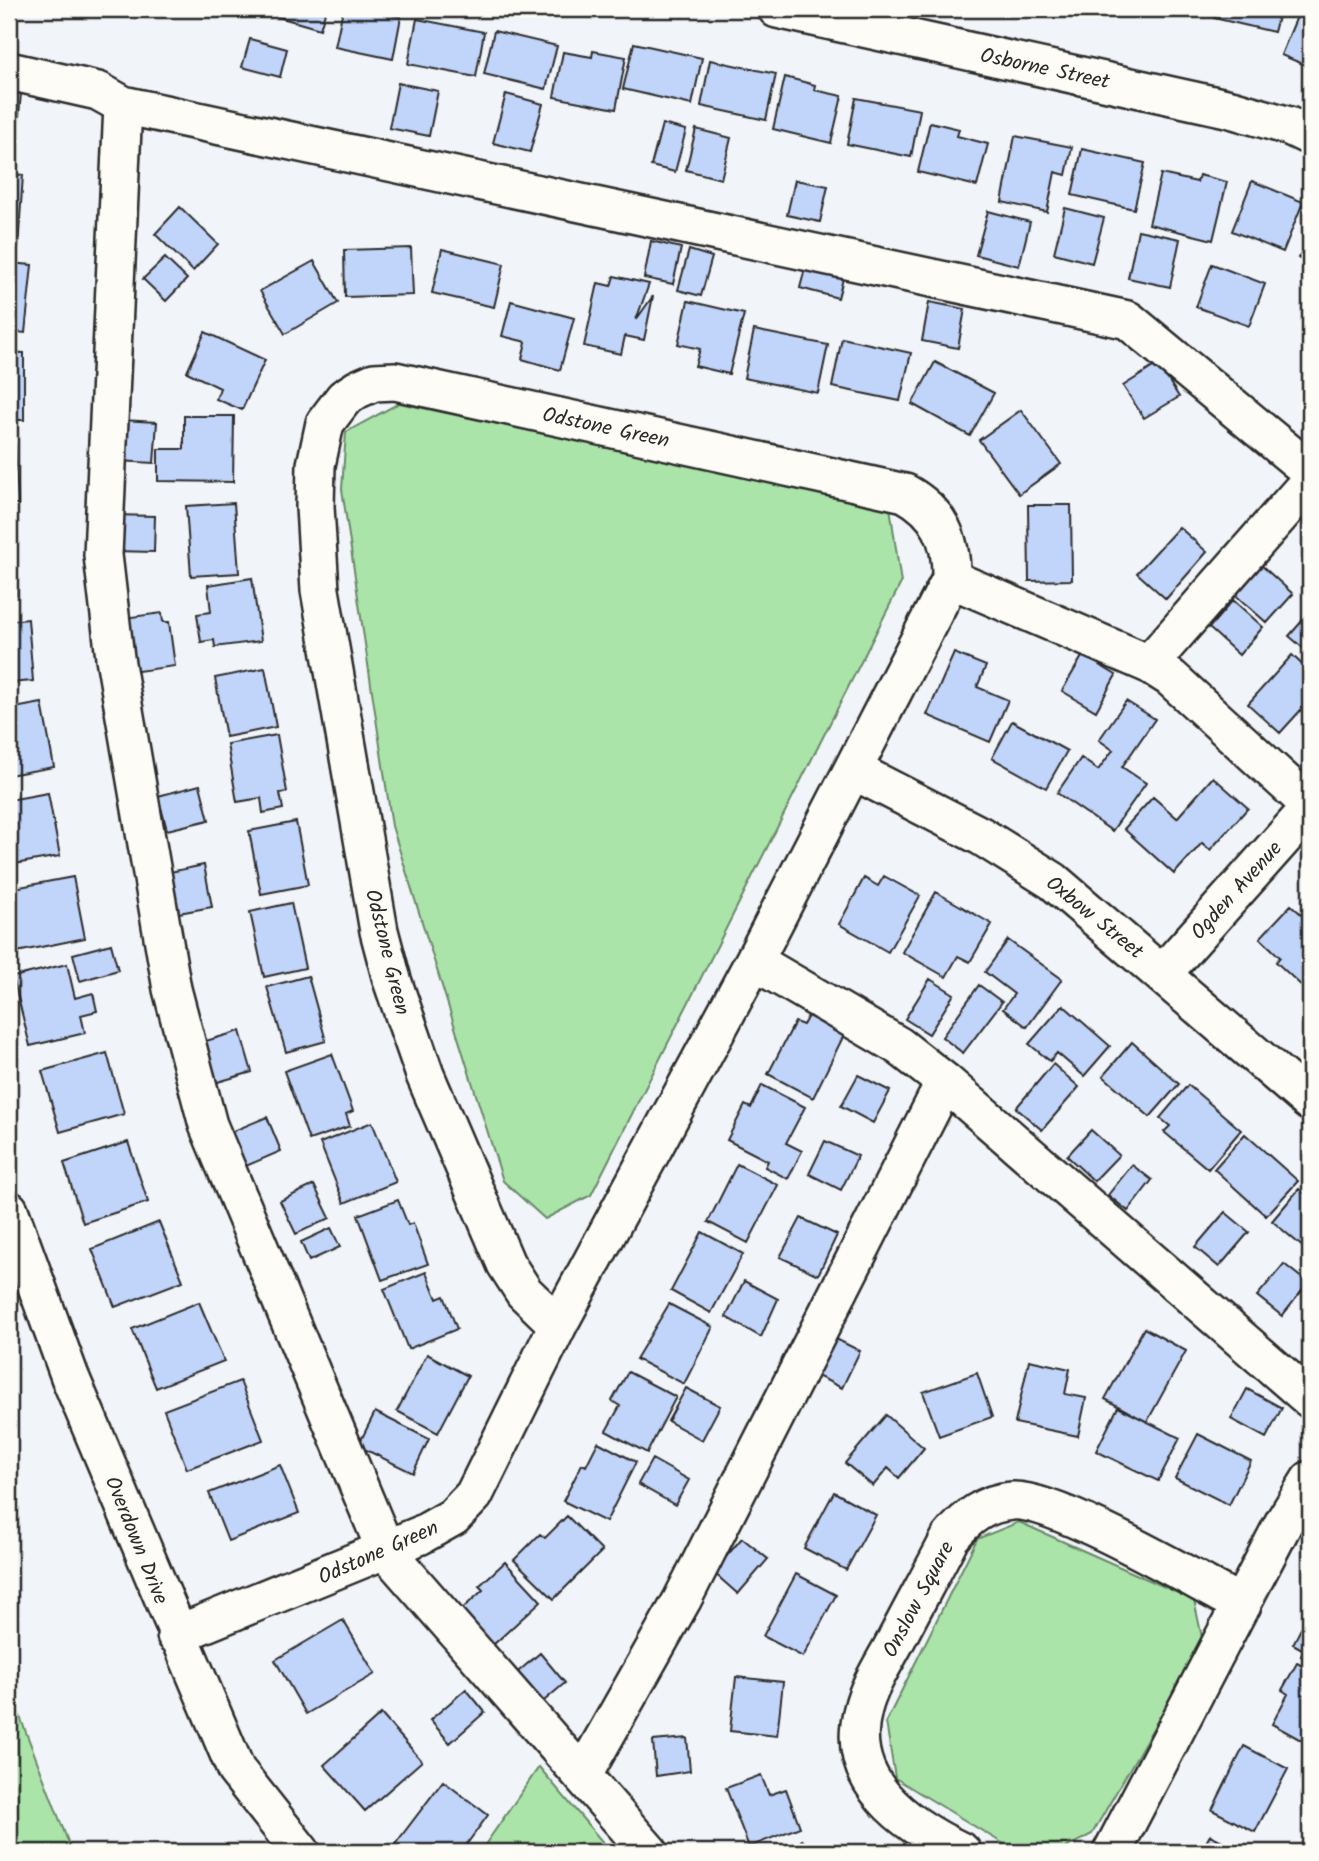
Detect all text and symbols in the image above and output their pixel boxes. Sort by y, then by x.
street label: Osborne Street [977,40,1113,99]
street label: Odstone Green [539,399,672,458]
street label: Ogden Avenue [1183,833,1291,948]
street label: Oxbow Street [1038,868,1151,969]
street label: Odstone Green [355,886,418,1019]
street label: Overdown Drive [95,1471,177,1610]
street label: Odstone Green [313,1512,444,1595]
street label: Onslow Square [875,1535,964,1664]

